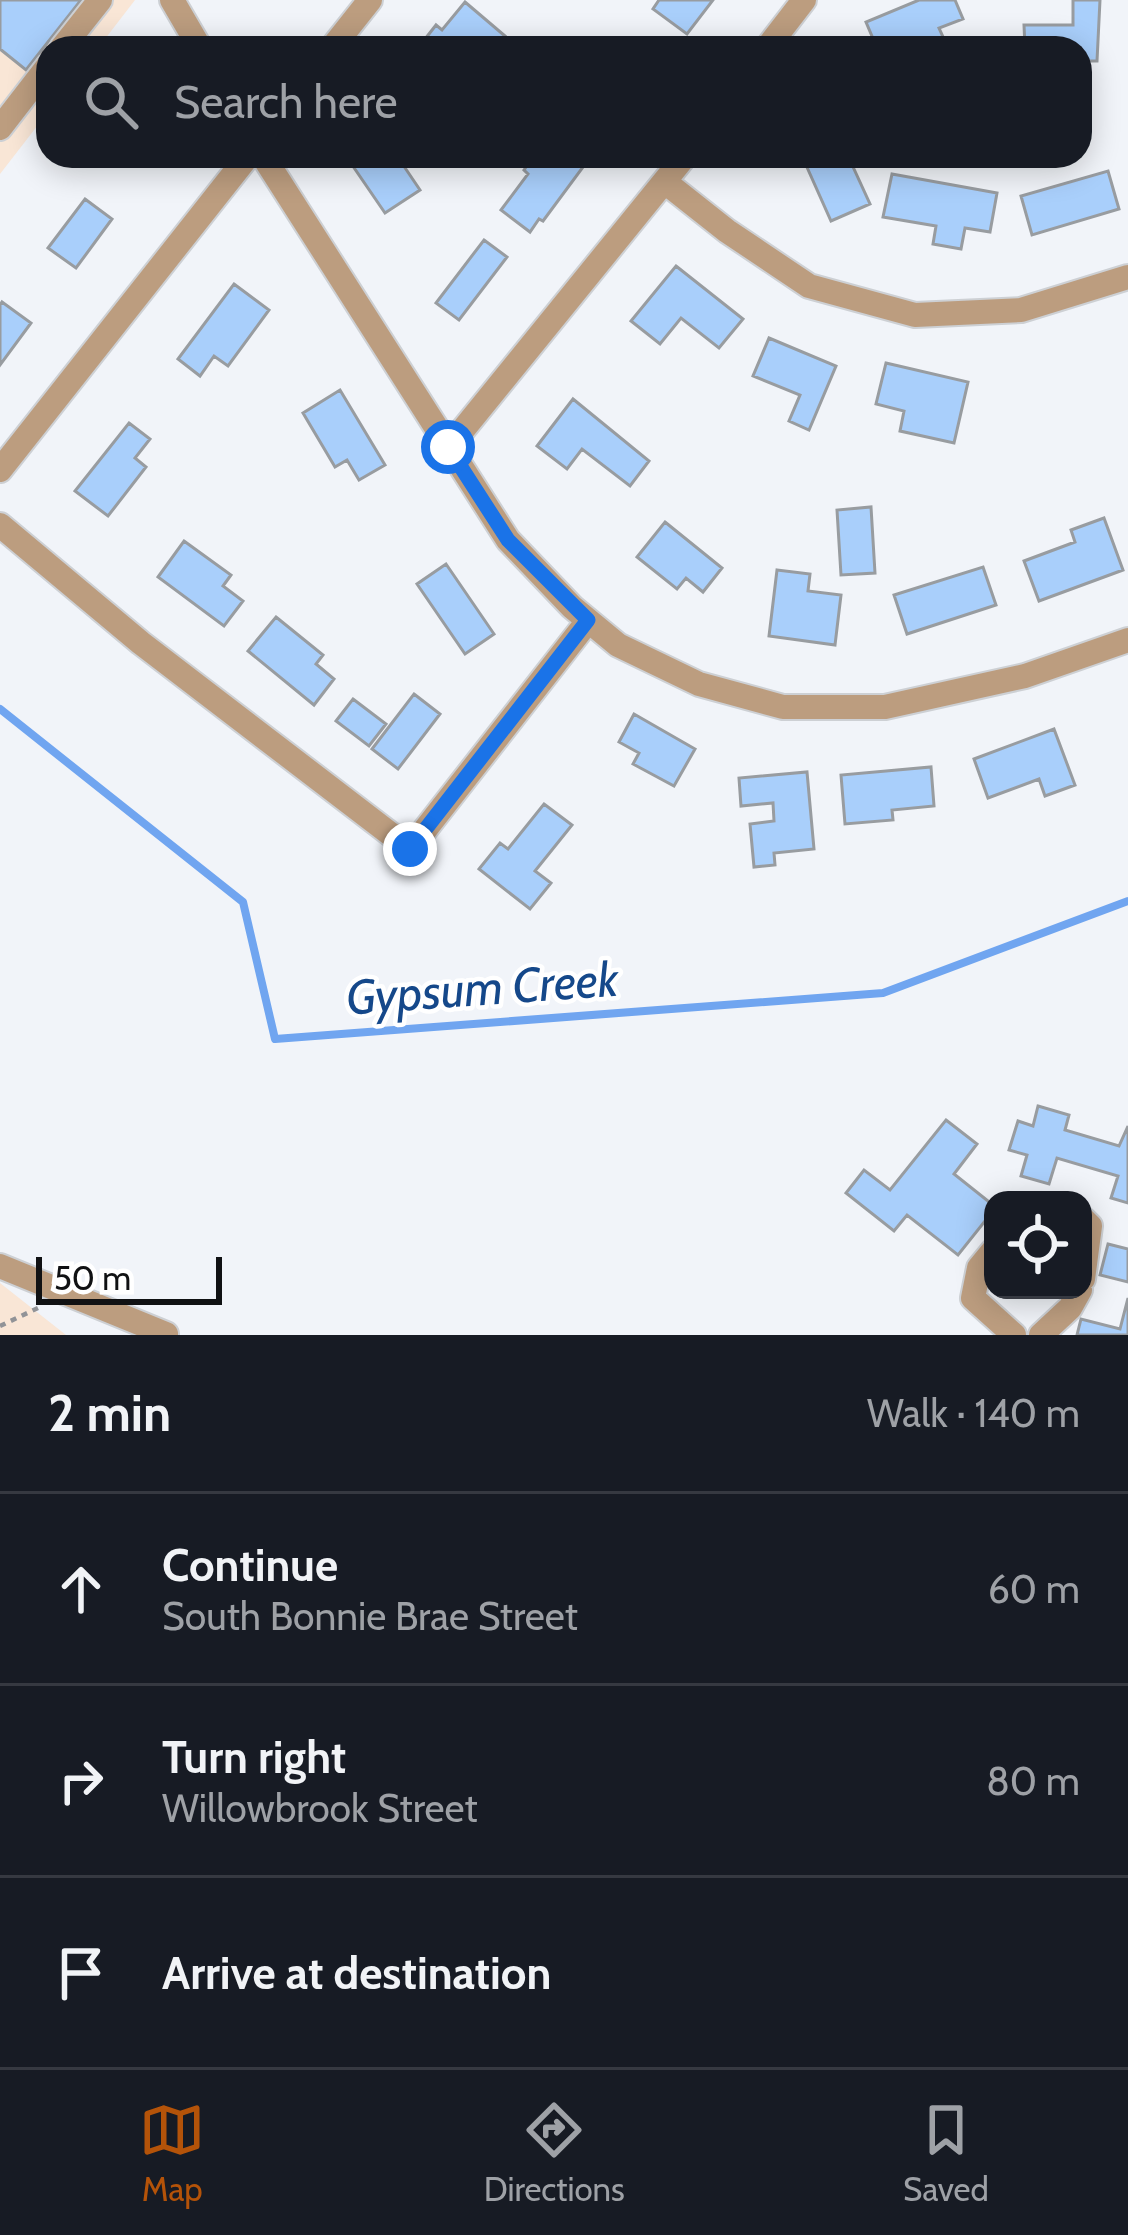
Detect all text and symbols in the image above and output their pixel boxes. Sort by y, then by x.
search box [36,36,1092,168]
icon: search [78,69,144,135]
text: Search here [174,75,398,129]
route start [421,420,475,474]
route end [383,822,437,876]
water label: Gypsum Creek [344,949,622,1026]
map controls [984,1191,1092,1299]
button: locate [984,1191,1092,1299]
scale bar [36,1251,222,1304]
text: 50 m [54,1258,131,1298]
text: 2 min [48,1382,171,1444]
text: Walk · 140 m [867,1389,1080,1437]
text: Continue [162,1538,338,1592]
icon: ahead [48,1556,114,1622]
text: 60 m [988,1565,1080,1613]
text: South Bonnie Brae Street [162,1592,578,1640]
text: Turn right [162,1730,346,1784]
icon: right [48,1748,114,1814]
text: 80 m [986,1757,1080,1805]
text: Willowbrook Street [162,1784,478,1832]
icon: arrive [48,1940,114,2006]
text: Arrive at destination [162,1946,551,2000]
tab: Map [139,2097,205,2209]
tab: Directions [484,2097,625,2209]
tab: Saved [903,2097,989,2209]

